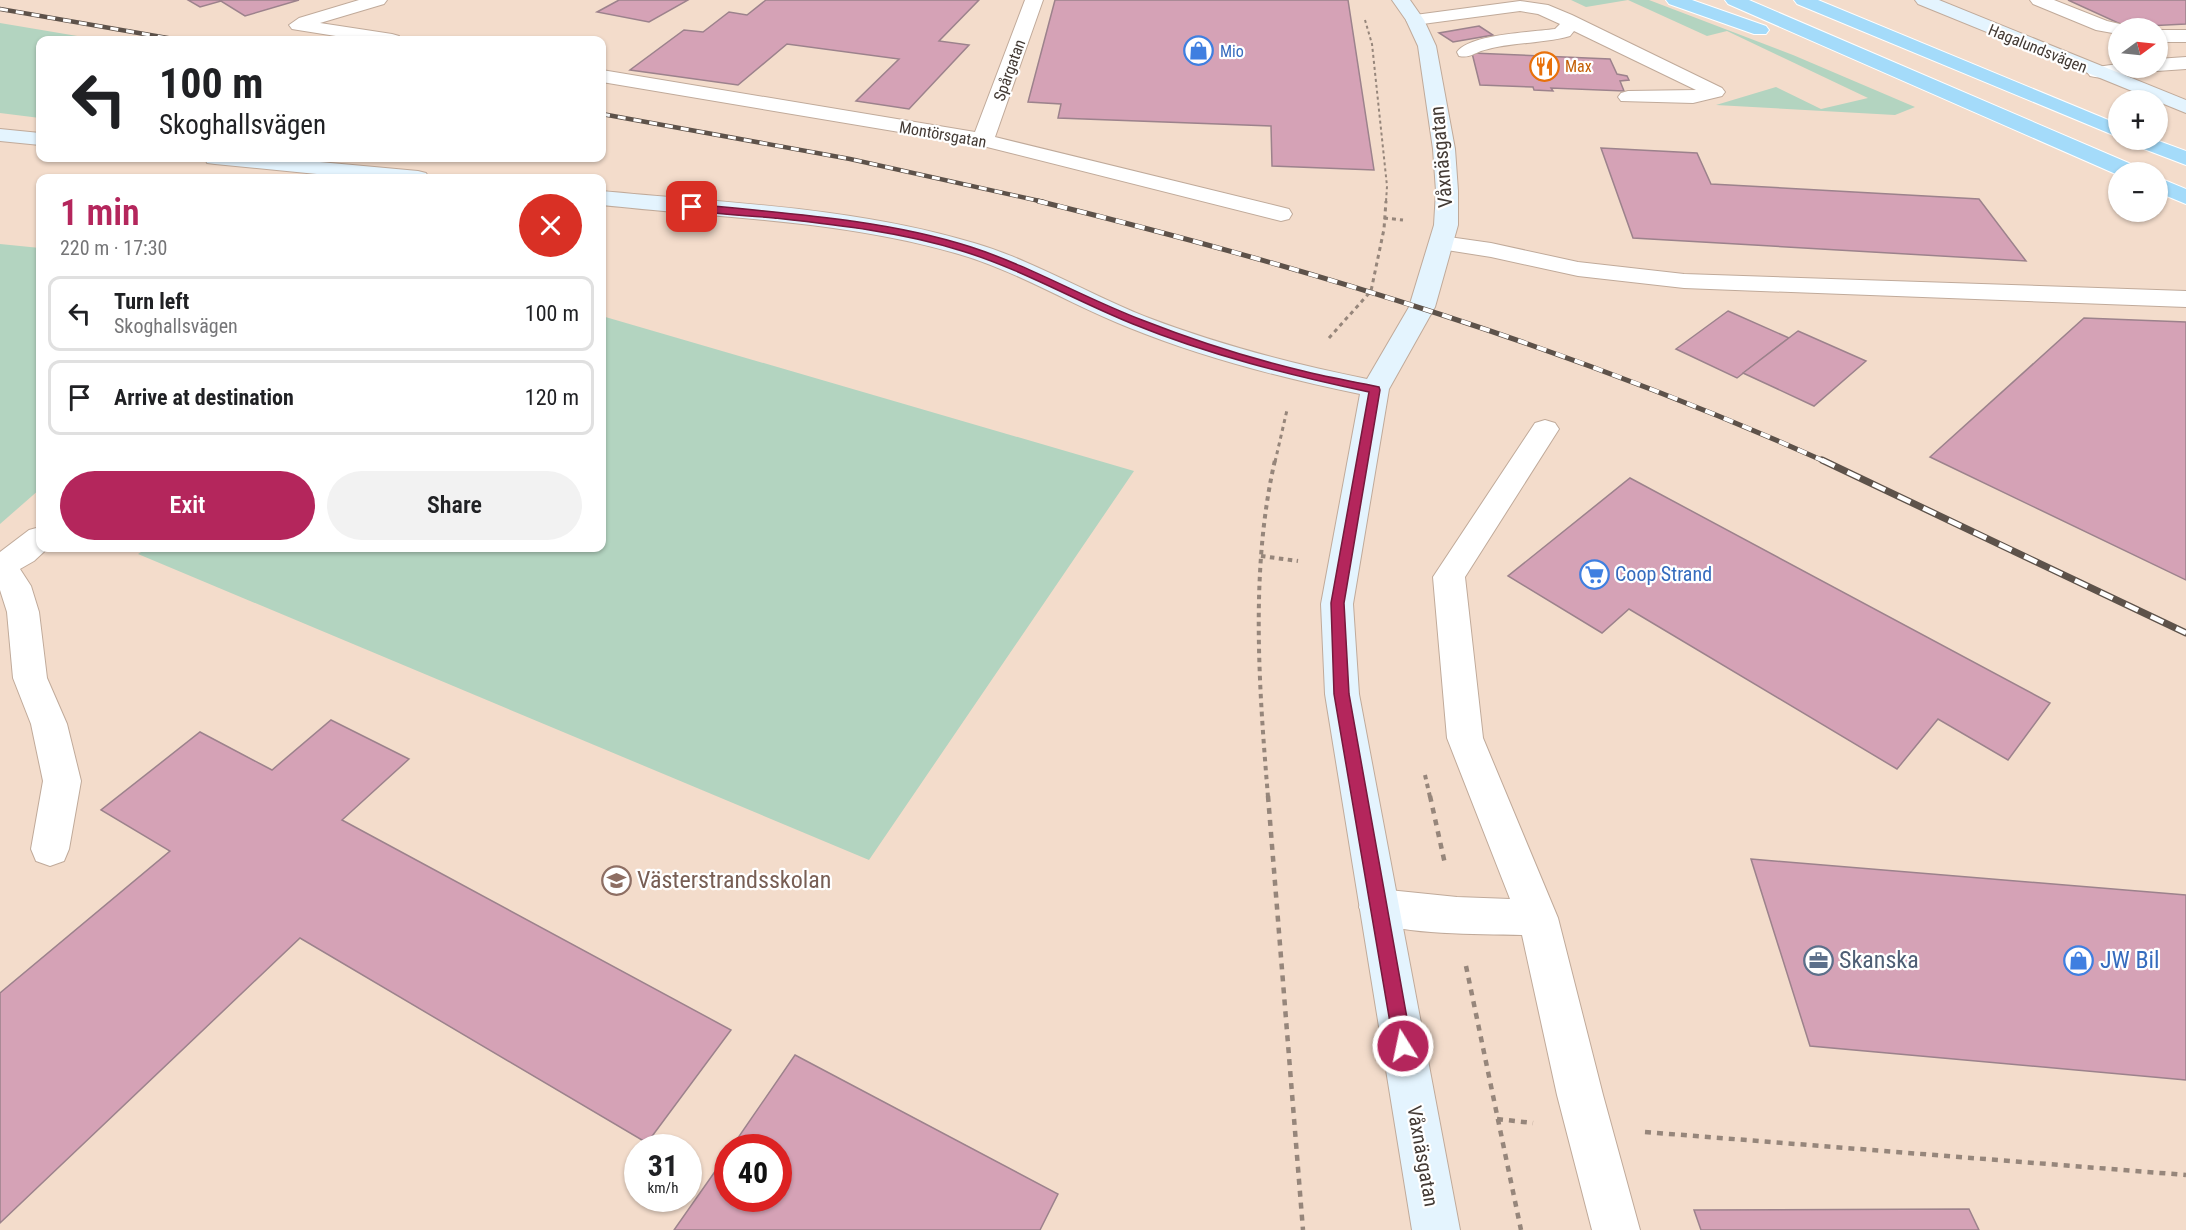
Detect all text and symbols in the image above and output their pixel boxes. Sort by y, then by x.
north arrow [2108,18,2168,78]
map controls [2108,18,2168,222]
street label: Hagalundsvägen [1986,20,2090,77]
shop icon: Mio [1183,35,1215,67]
street label: Spårgatan [990,37,1029,104]
place label: Mio [1220,42,1244,61]
restaurant icon: Max [1528,50,1560,82]
place label: Max [1565,57,1592,76]
text: 100 m [159,59,264,108]
icon: left [60,60,138,138]
button: + [2108,90,2168,150]
street label: Våxnäsgatan [1425,105,1457,209]
text: Skoghallsvägen [159,109,326,141]
street label: Montörsgatan [898,117,988,152]
button: − [2108,162,2168,222]
pin [666,181,717,232]
icon: arrive [675,190,708,223]
text: 1 min [60,192,140,234]
button: close [519,194,582,257]
text: 220 m · 17:30 [60,236,167,260]
text: Turn left [114,289,189,314]
icon: left [63,297,96,330]
text: 100 m [525,301,579,326]
text: Skoghallsvägen [114,314,238,338]
icon: arrive [63,381,96,414]
text: Arrive at destination [114,385,294,410]
text: 120 m [525,385,579,410]
button: Exit [60,471,315,540]
button: Share [327,471,582,540]
supermarket icon: Coop Strand [1578,558,1610,590]
place label: Coop Strand [1615,562,1712,586]
school or university icon: Västerstrandsskolan [600,864,632,896]
place label: Västerstrandsskolan [637,866,831,894]
office icon: Skanska [1802,944,1834,976]
shop icon: JW Bil [2063,944,2095,976]
place label: Skanska [1839,946,1919,974]
place label: JW Bil [2100,946,2160,974]
position arrow [1371,1014,1435,1078]
street label: Våxnäsgatan [1402,1104,1444,1208]
speed limit sign: 40 [714,1134,792,1212]
text: 31 [648,1148,678,1183]
text: km/h [648,1179,678,1197]

